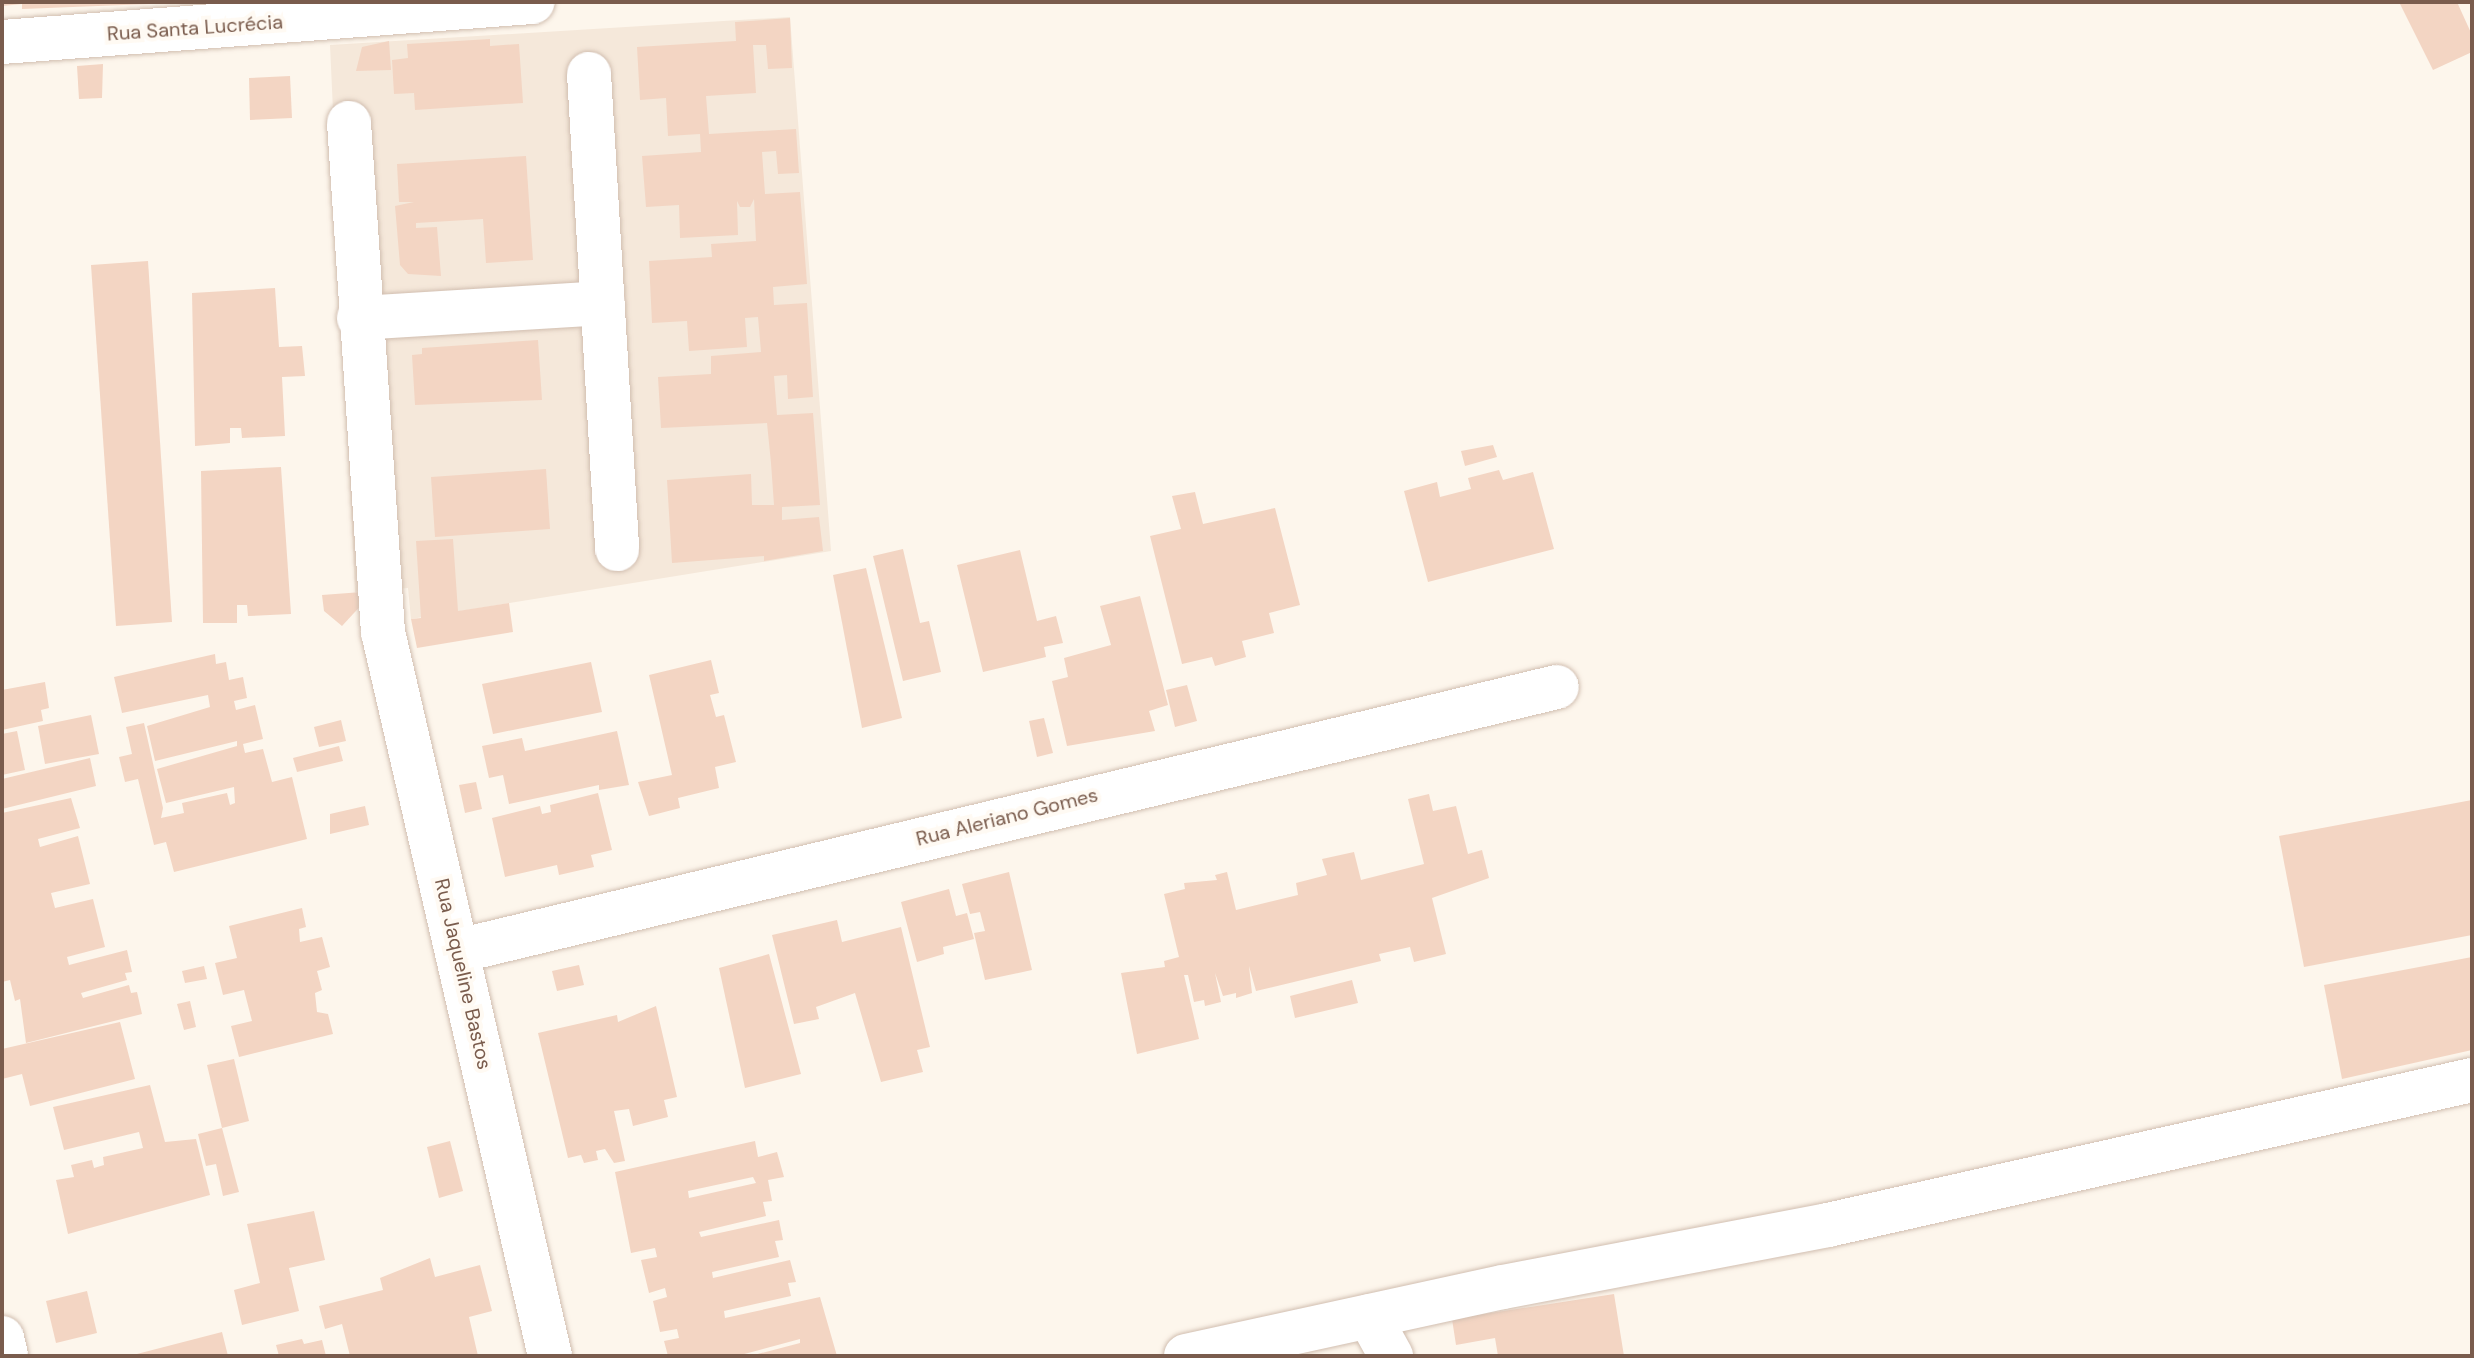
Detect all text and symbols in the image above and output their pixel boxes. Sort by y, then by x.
street label: Rua Santa Lucrécia [106,10,284,46]
street label: Rua Aleriano Gomes [914,783,1100,851]
street label: Rua Jaqueline Bastos [429,876,497,1072]

